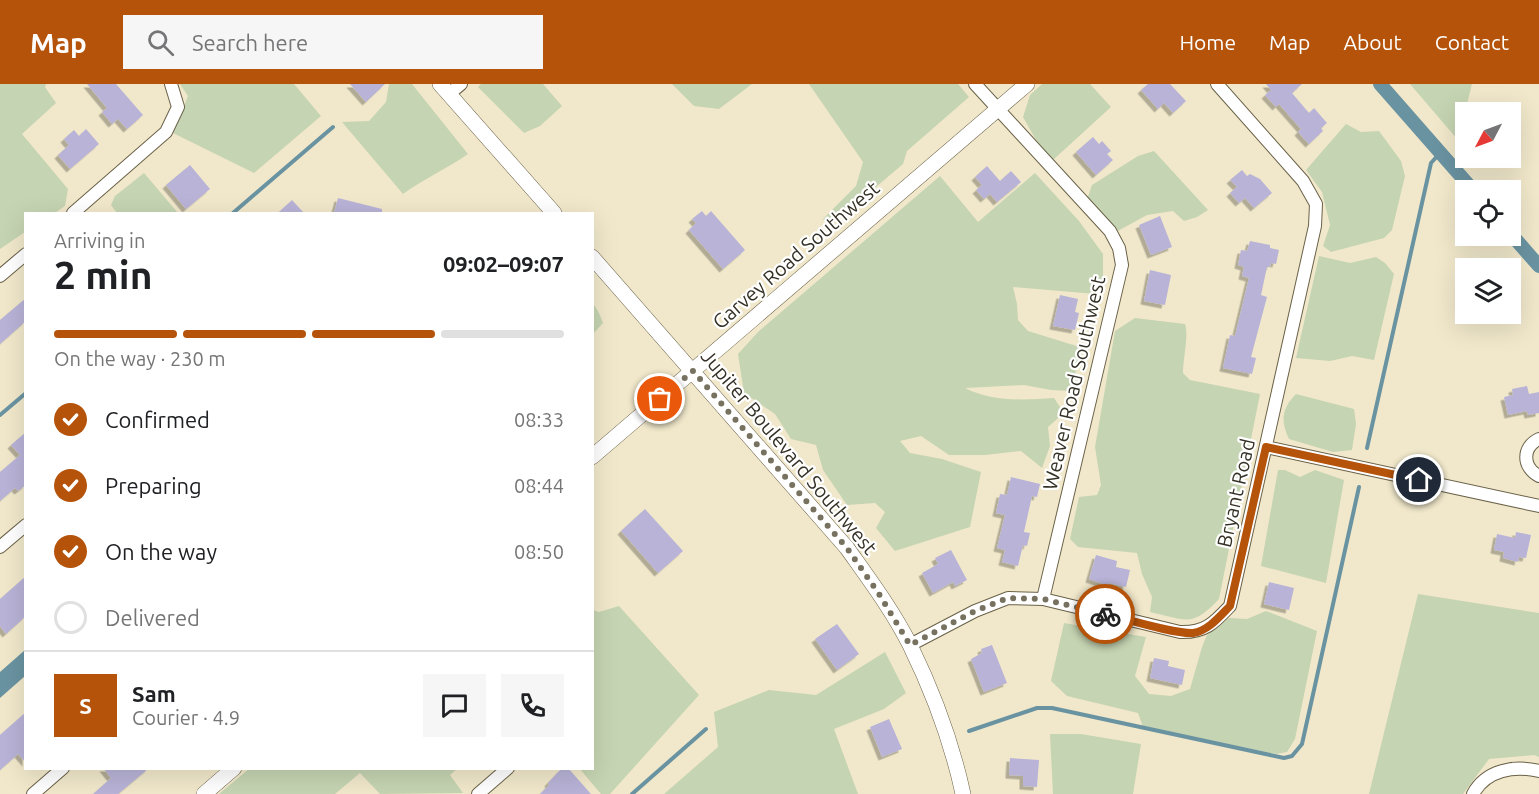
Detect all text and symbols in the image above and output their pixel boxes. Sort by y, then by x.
search box [123,15,543,69]
icon: search [144,26,177,59]
text: Map [30,27,87,58]
text: Search here [192,30,308,55]
text: Home [1179,30,1236,54]
text: Map [1269,30,1310,54]
text: About [1343,30,1402,54]
text: Contact [1435,30,1509,54]
north arrow [1455,102,1521,168]
map controls [1455,102,1521,324]
street label: Garvey Road Southwest [708,176,884,333]
button: locate [1455,180,1521,246]
text: Arriving in [54,229,145,252]
text: 09:02–09:07 [443,251,564,276]
text: 2 min [54,253,153,296]
button: layers [1455,258,1521,324]
street label: Weaver Road Southwest [1038,273,1109,492]
street label: Jupiter Boulevard Southwest [697,344,882,559]
text: On the way · 230 m [54,347,226,370]
pin [634,373,685,424]
icon: bag [643,382,676,415]
icon: check [54,403,87,436]
text: Confirmed [105,407,210,432]
text: 08:33 [514,408,564,431]
street label: Bryant Road [1212,436,1259,549]
pin [1393,454,1444,505]
icon: home [1402,463,1435,496]
icon: check [54,469,87,502]
text: Preparing [105,473,202,498]
text: 08:44 [514,474,564,497]
icon: check [54,535,87,568]
text: On the way [105,539,217,564]
text: 08:50 [514,540,564,563]
courier [1075,584,1135,644]
icon: bike [1089,598,1122,631]
text: Delivered [105,605,200,630]
button: chat [423,674,486,737]
button: phone [501,674,564,737]
text: Sam [132,681,176,706]
text: S [79,693,92,718]
text: Courier · 4.9 [132,706,240,729]

